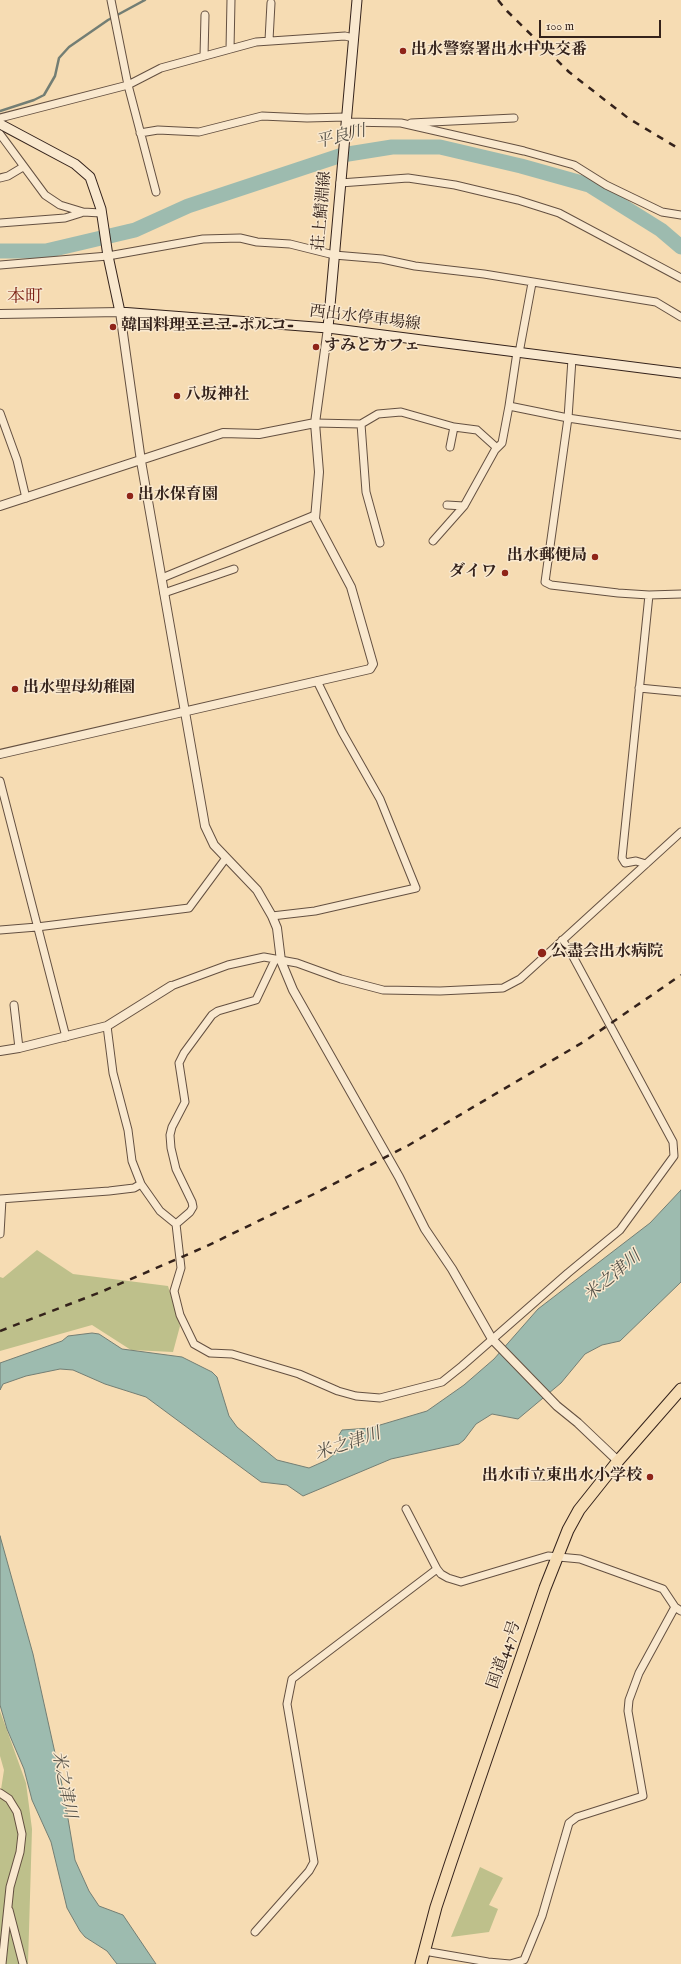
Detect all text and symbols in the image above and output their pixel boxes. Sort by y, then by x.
scale bar [541,12,663,38]
text: 100 m [546,19,574,34]
place label: 出水警察署出水中央交番 [411,41,587,61]
marker: 出水警察署出水中央交番 [398,46,408,56]
water label: 平良川 [314,122,368,154]
street label: 荘上鯖淵線 [310,170,336,252]
district label: 本町 [7,287,43,309]
street label: 西出水停車場線 [308,303,422,335]
place label: 韓国料理포르코-ポルコ- [121,317,294,337]
marker: 韓国料理포르코-ポルコ- [108,322,118,332]
place label: すみとカフェ [324,337,420,357]
marker: すみとカフェ [311,342,321,352]
place label: 八坂神社 [185,386,249,406]
marker: 八坂神社 [172,391,182,401]
place label: 出水保育園 [138,486,218,506]
marker: 出水保育園 [125,491,135,501]
place label: 出水郵便局 [507,547,587,567]
marker: 出水郵便局 [590,552,600,562]
place label: ダイワ [449,563,497,583]
marker: ダイワ [500,568,510,578]
place label: 出水聖母幼稚園 [23,679,135,699]
marker: 出水聖母幼稚園 [10,684,20,694]
place label: 公盡会出水病院 [551,943,663,963]
marker: 公盡会出水病院 [536,947,548,959]
water label: 米之津川 [580,1247,646,1307]
water label: 米之津川 [313,1424,383,1466]
place label: 出水市立東出水小学校 [482,1467,642,1487]
marker: 出水市立東出水小学校 [645,1472,655,1482]
street label: 国道447号 [484,1618,526,1692]
water label: 米之津川 [46,1750,80,1820]

